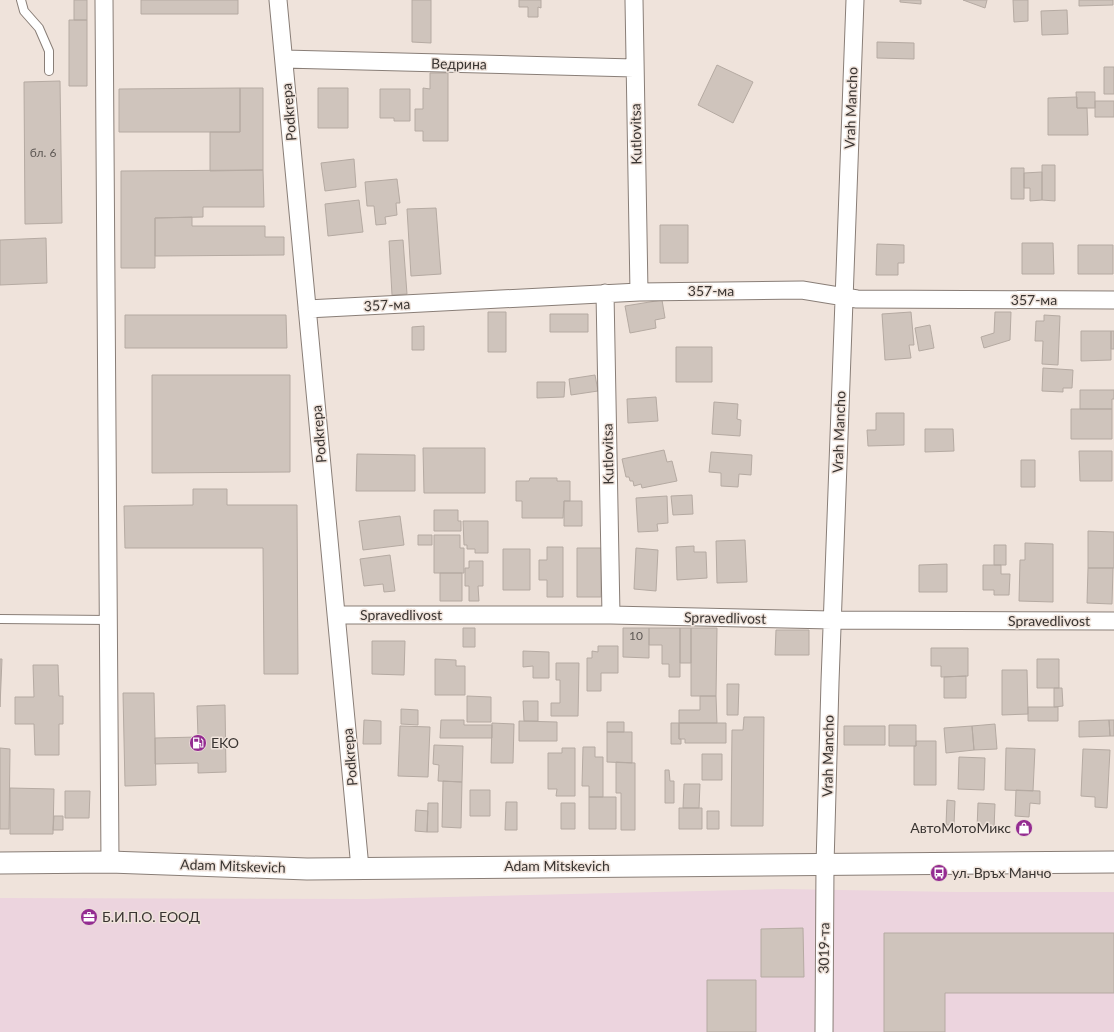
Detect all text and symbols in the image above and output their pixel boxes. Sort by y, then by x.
street label: Ведрина [431,55,487,72]
street label: Vrah Mancho [841,67,860,149]
street label: Podkrepa [278,82,299,142]
street label: Kutlovitsa [626,103,645,165]
house number: бл. 6 [30,145,56,160]
street label: 357-ма [688,282,734,299]
street label: 357-ма [1011,291,1057,308]
street label: 357-ма [363,295,411,314]
street label: Vrah Mancho [829,391,848,473]
street label: Podkrepa [308,404,329,464]
street label: Kutlovitsa [598,423,617,485]
street label: Spravedlivost [360,606,442,623]
street label: Spravedlivost [684,608,766,627]
street label: Spravedlivost [1008,612,1090,629]
house number: 10 [629,628,643,643]
street label: Vrah Mancho [818,715,837,797]
street label: Podkrepa [339,727,360,787]
fuel station icon: EKO [188,733,208,753]
place label: EKO [211,734,239,751]
shop icon: АвтоМотоМикс [1014,818,1034,838]
place label: АвтоМотоМикс [910,819,1011,836]
street label: Adam Mitskevich [180,855,286,876]
street label: Adam Mitskevich [504,857,610,874]
bus stop icon: ул. Връх Манчо [929,863,949,883]
place label: ул. Връх Манчо [952,864,1052,881]
office icon: Б.И.П.О. ЕООД [79,907,99,927]
place label: Б.И.П.О. ЕООД [102,908,200,925]
street label: 3019-та [815,922,832,974]

